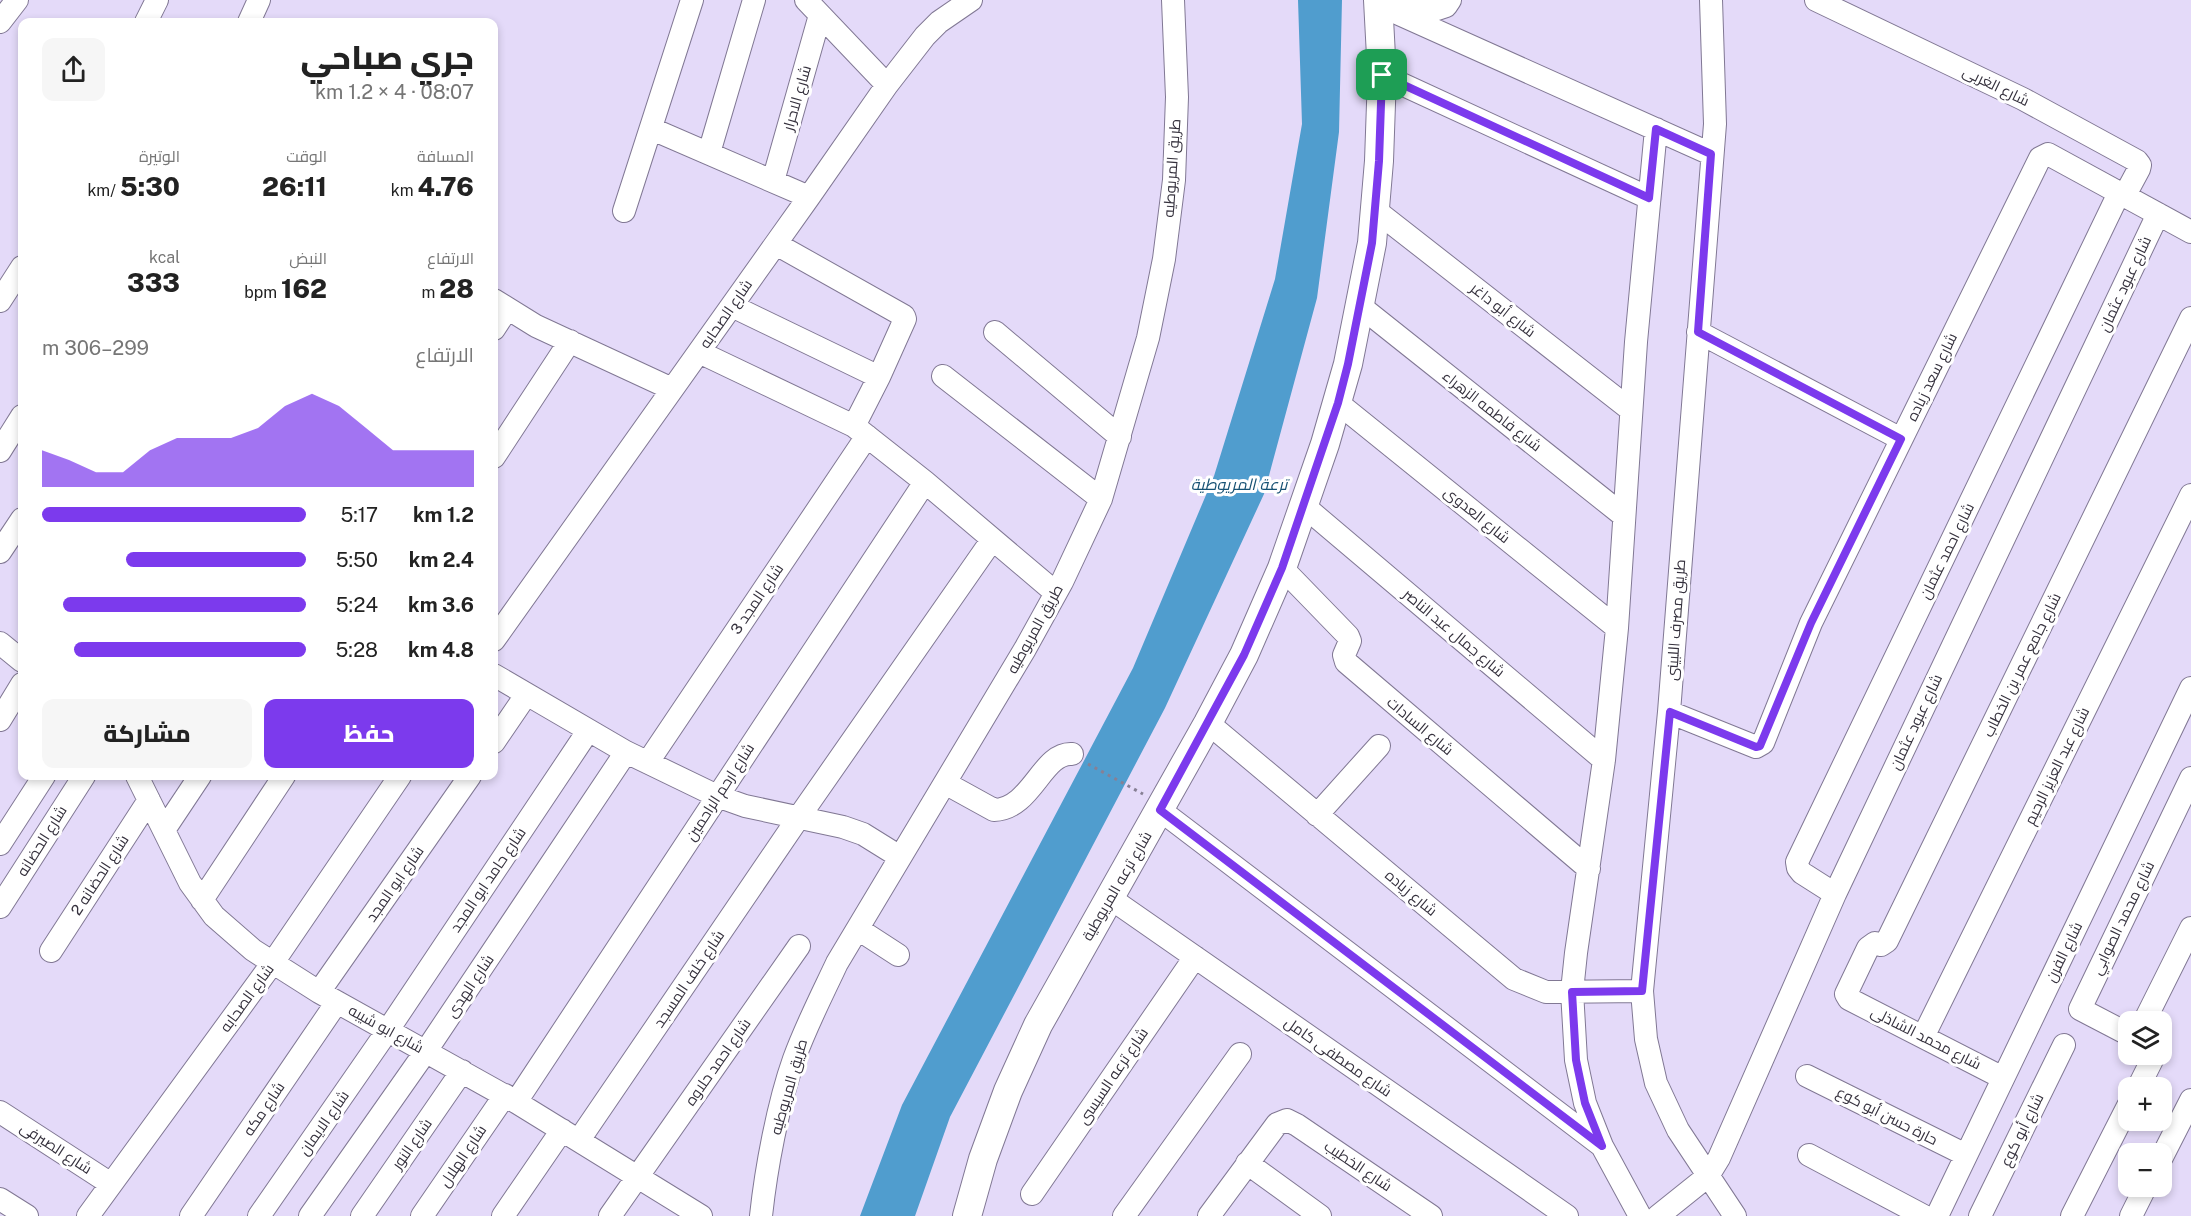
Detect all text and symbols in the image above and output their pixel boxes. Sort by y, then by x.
button: share [42,38,105,101]
text: جري صباحي [300,38,474,76]
pin [1356,49,1407,100]
icon: arrive [1365,58,1398,91]
street label: شارع الغربى [1959,62,2032,112]
street label: شارع الاحرار [779,63,817,134]
text: 08:07 · 4 × 1.2 km [315,80,474,104]
street label: طريق المريوطيه [1160,118,1185,218]
text: الوتيرة [139,147,180,166]
text: الوقت [286,147,327,166]
text: المسافة [417,147,474,166]
text: 5:30 [120,171,180,202]
text: 26:11 [262,171,327,202]
text: 4.76 [417,171,474,202]
text: /km [87,181,120,200]
text: km [391,181,417,200]
street label: شارع عبود عثمان [2095,233,2157,336]
text: kcal [149,248,180,267]
text: النبض [289,249,327,268]
text: الارتفاع [427,249,474,268]
text: 333 [127,267,180,298]
text: 162 [281,273,327,304]
text: 28 [439,273,474,304]
street label: شارع الصحابه [696,276,758,353]
street label: شارع أبو داغر [1465,278,1540,343]
text: bpm [244,283,281,302]
text: m [422,283,439,302]
street label: شارع سعد زياده [1903,330,1963,425]
text: 299–306 m [42,336,149,360]
text: الارتفاع [415,343,474,367]
street label: شارع فاطمه الزهراء [1438,367,1545,457]
water label: ترعة المريوطية [1191,475,1290,494]
street label: شارع العدوى [1439,483,1514,549]
street label: شارع احمد عثمان [1916,500,1980,603]
text: 5:17 [341,503,378,527]
text: 1.2 km [413,503,474,527]
text: 5:50 [336,548,378,572]
text: 2.4 km [409,548,474,572]
street label: طريق مصرف اللبينى [1663,559,1690,681]
street label: شارع المجد 3 [727,560,789,639]
street label: طريق المريوطيه [1003,581,1068,677]
street label: شارع جمال عبد الناصر [1397,584,1509,682]
street label: شارع جامع عمر بن الخطاب [1979,590,2067,741]
text: 5:24 [336,593,378,617]
text: 3.6 km [408,593,474,617]
text: 5:28 [335,638,378,662]
text: 4.8 km [408,638,474,662]
street label: شارع عبود عثمان [1886,671,1948,774]
street label: شارع السادات [1382,693,1457,761]
button: مشاركة [42,699,252,768]
button: حفظ [264,699,474,768]
street label: شارع عبد العزيز الرحيم [2021,704,2095,829]
street label: شارع ارحم الراحمين [682,740,760,845]
street label: شارع الحضانه [13,802,72,881]
street label: شارع حامد ابو المجد [446,824,531,937]
street label: شارع ترعه المريوطية [1078,828,1157,945]
street label: شارع الحضانه 2 [67,831,134,920]
street label: شارع ابو المجد [362,843,429,927]
street label: شارع محمد الصوابي [2088,858,2161,979]
street label: شارع زياده [1380,866,1441,921]
street label: شارع الفرن [2042,919,2088,986]
street label: شارع خلف المسجد [650,927,730,1032]
street label: شارع الهدى [442,951,499,1022]
street label: شارع الصحابه [216,960,279,1037]
street label: شارع ابو شيبه [344,1001,427,1059]
street label: شارع محمد الشاذلى [1867,1002,1984,1075]
map controls [2118,1011,2172,1197]
button: layers [2118,1011,2172,1065]
street label: شارع مصطفى كامل [1280,1013,1395,1102]
street label: شارع احمد حلاوه [681,1015,756,1110]
street label: شارع ترعه السيسى [1074,1024,1154,1129]
street label: طريق المريوطيه [767,1037,812,1137]
button: + [2118,1077,2172,1131]
street label: شارع مكه [240,1079,290,1140]
street label: حارة حسن أبو كوع [1833,1082,1941,1151]
street label: شارع الايمان [295,1087,355,1160]
street label: شارع أبو كوع [1996,1090,2049,1170]
street label: شارع النور [387,1115,438,1175]
street label: شارع الصيرفى [16,1118,95,1180]
street label: شارع الهلال [436,1122,492,1192]
street label: شارع الخطيب [1320,1137,1395,1197]
button: − [2118,1143,2172,1197]

